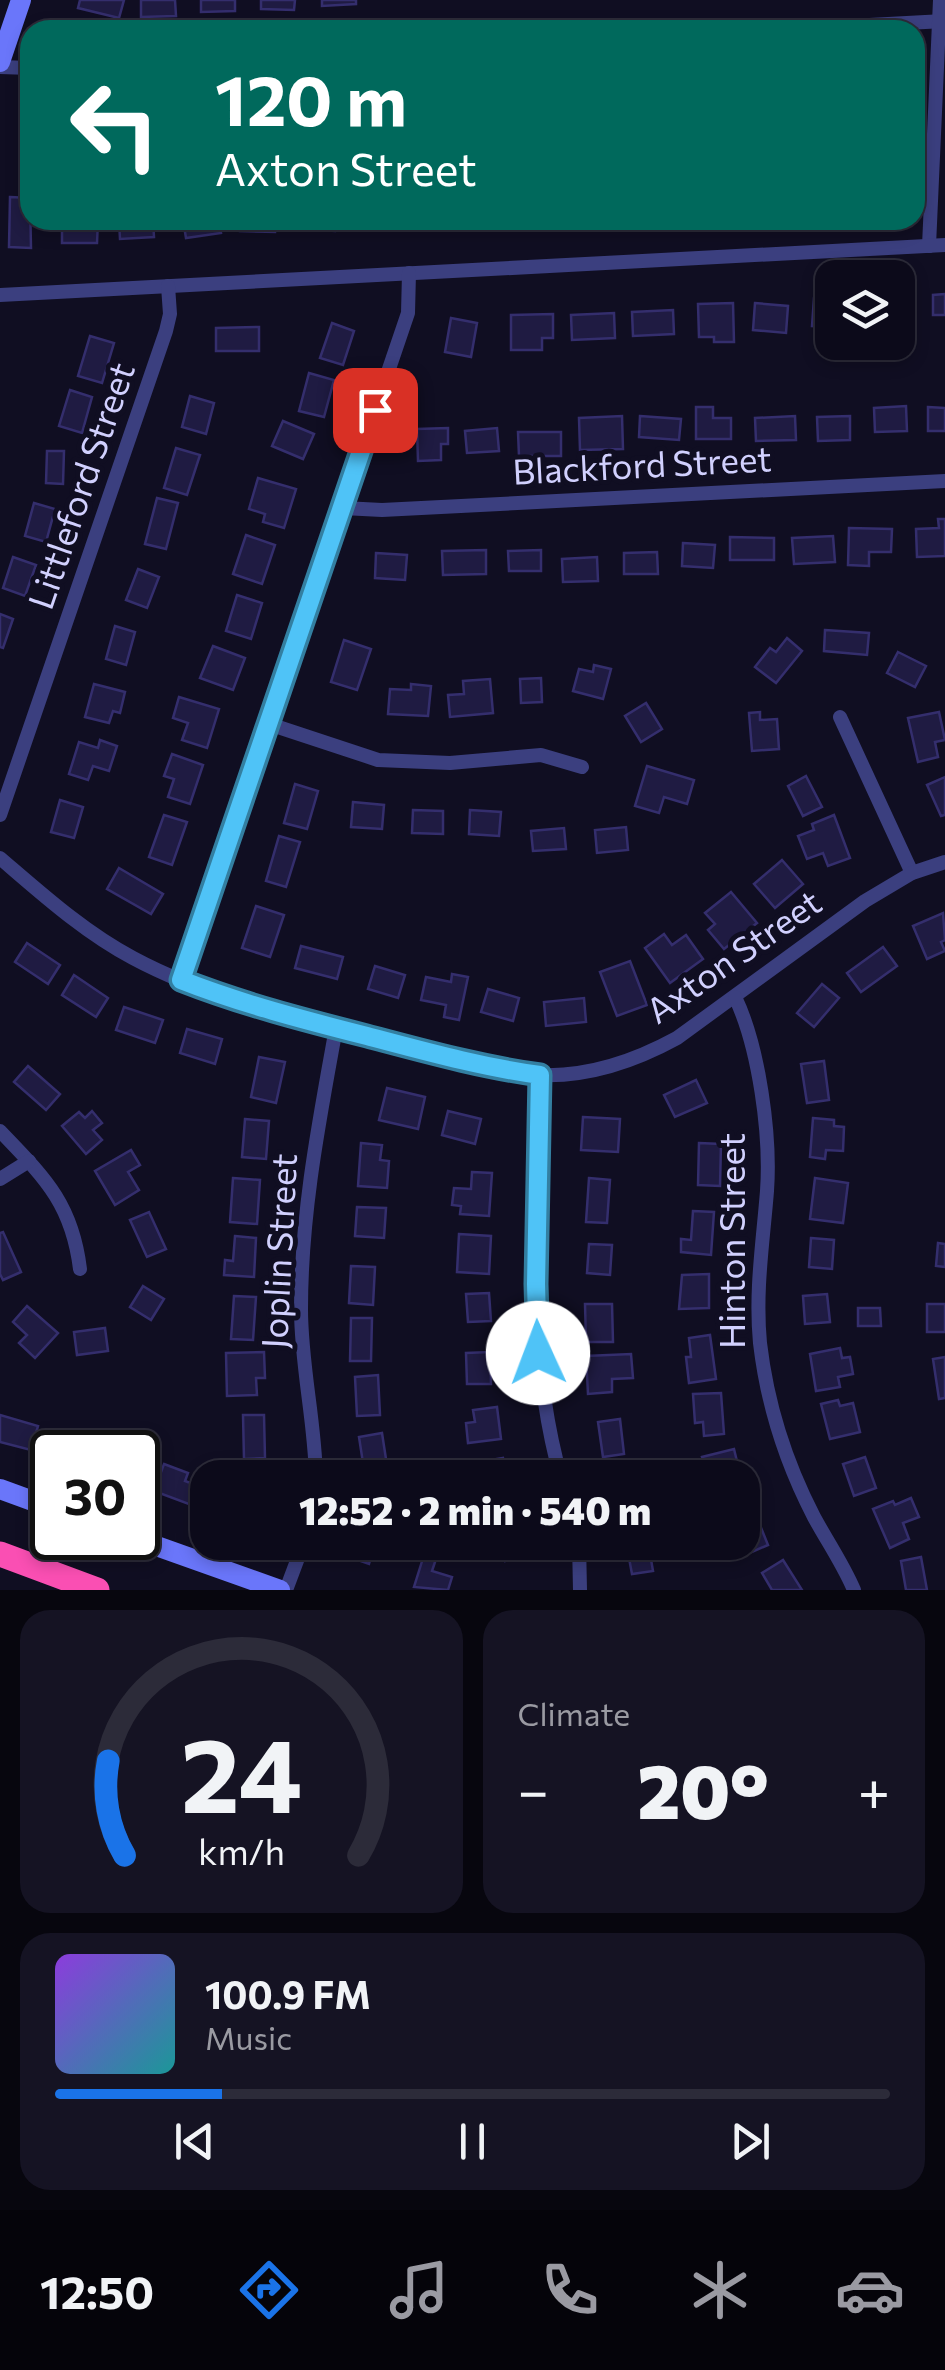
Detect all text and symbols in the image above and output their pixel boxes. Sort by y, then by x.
text: 120 m [215,55,407,140]
icon: left [50,60,180,190]
text: Axton Street [215,140,477,195]
map controls [815,260,915,360]
button: layers [815,260,915,360]
street label: Littleford Street [17,356,142,614]
pin [333,368,418,453]
icon: arrive [348,383,403,438]
street label: Blackford Street [511,435,772,492]
street label: Axton Street [637,879,828,1031]
street label: Hinton Street [709,1133,752,1349]
street label: Joplin Street [251,1152,304,1350]
position arrow [486,1301,590,1405]
speed limit sign: 30 [30,1430,160,1560]
text: 12:52 · 2 min · 540 m [299,1486,651,1533]
text: Climate [518,1693,630,1733]
text: 24 [180,1707,302,1834]
text: 20° [637,1743,769,1834]
text: − [518,1755,549,1822]
text: + [858,1755,890,1822]
text: km/h [198,1829,285,1872]
text: 100.9 FM [205,1970,371,2017]
text: Music [205,2017,292,2057]
icon: previous [167,2114,222,2169]
icon: pause [445,2114,500,2169]
icon: next [723,2114,778,2169]
icon: directions [234,2255,304,2325]
icon: music [384,2255,454,2325]
icon: phone [535,2255,605,2325]
icon: climate [685,2255,755,2325]
icon: car [835,2255,905,2325]
text: 12:50 [40,2263,154,2318]

